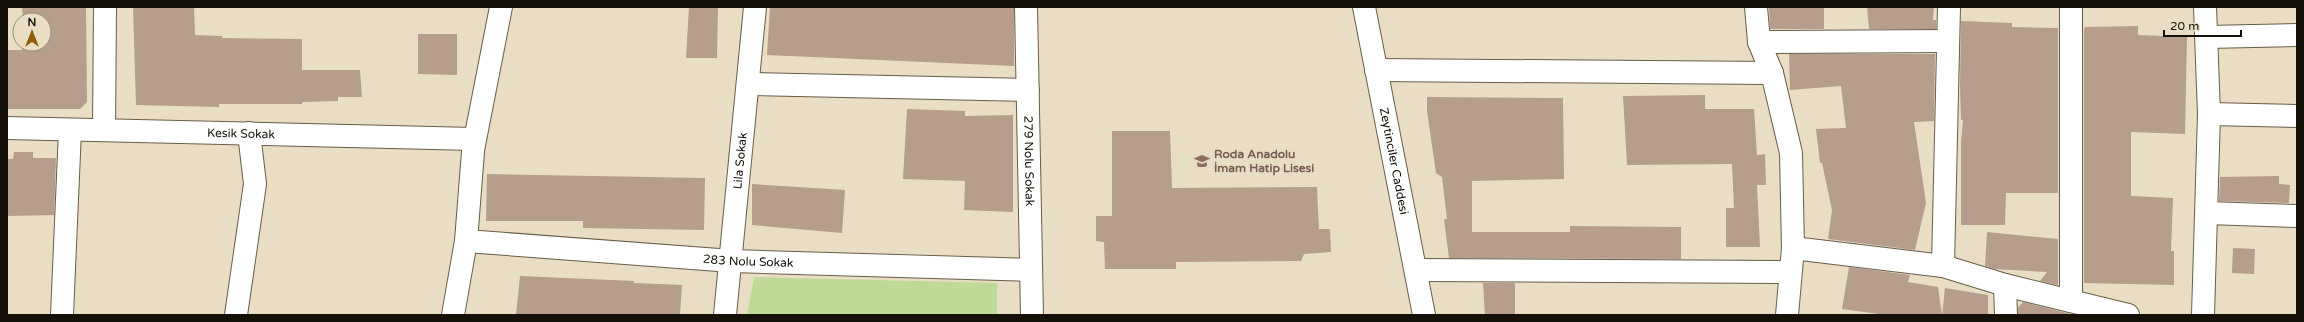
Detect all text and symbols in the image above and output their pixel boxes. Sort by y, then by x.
north arrow [12,12,52,52]
scale bar [2164,12,2241,38]
text: N [28,16,36,29]
text: 20 m [2170,19,2199,33]
street label: Zeytinciler Caddesi [1377,106,1411,216]
street label: 279 Nolu Sokak [1021,116,1037,207]
street label: Kesik Sokak [207,126,275,141]
street label: Lila Sokak [730,131,750,190]
place label: Roda Anadolu İmam Hatip Lisesi [1214,147,1314,176]
school or university icon: Roda Anadolu İmam Hatip Lisesi [1193,152,1211,170]
street label: 283 Nolu Sokak [703,252,794,270]

